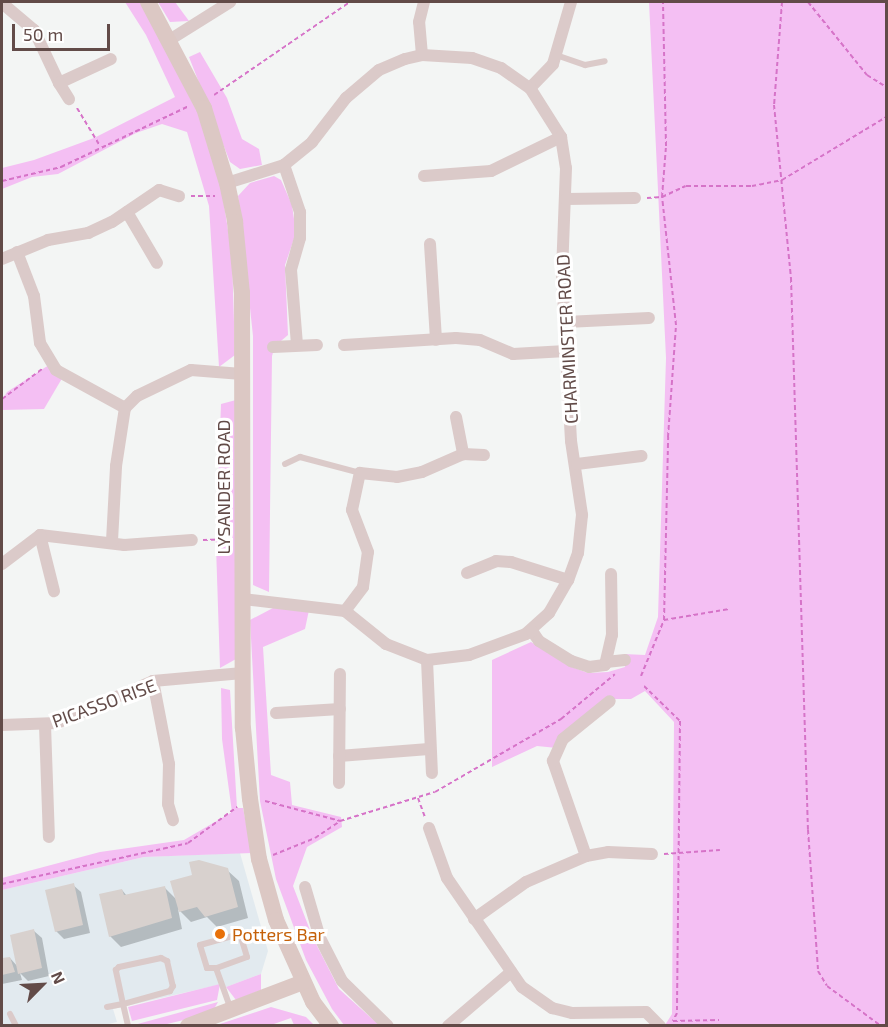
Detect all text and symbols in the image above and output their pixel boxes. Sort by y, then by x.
scale bar [15,12,112,50]
text: 50 m [23,23,63,45]
street label: CHARMINSTER ROAD [552,254,582,424]
street label: LYSANDER ROAD [212,419,234,555]
street label: PICASSO RISE [49,674,159,732]
place label: Potters Bar [232,923,325,945]
marker: Potters Bar [213,927,227,941]
north arrow [12,955,72,1015]
text: N [48,968,70,987]

